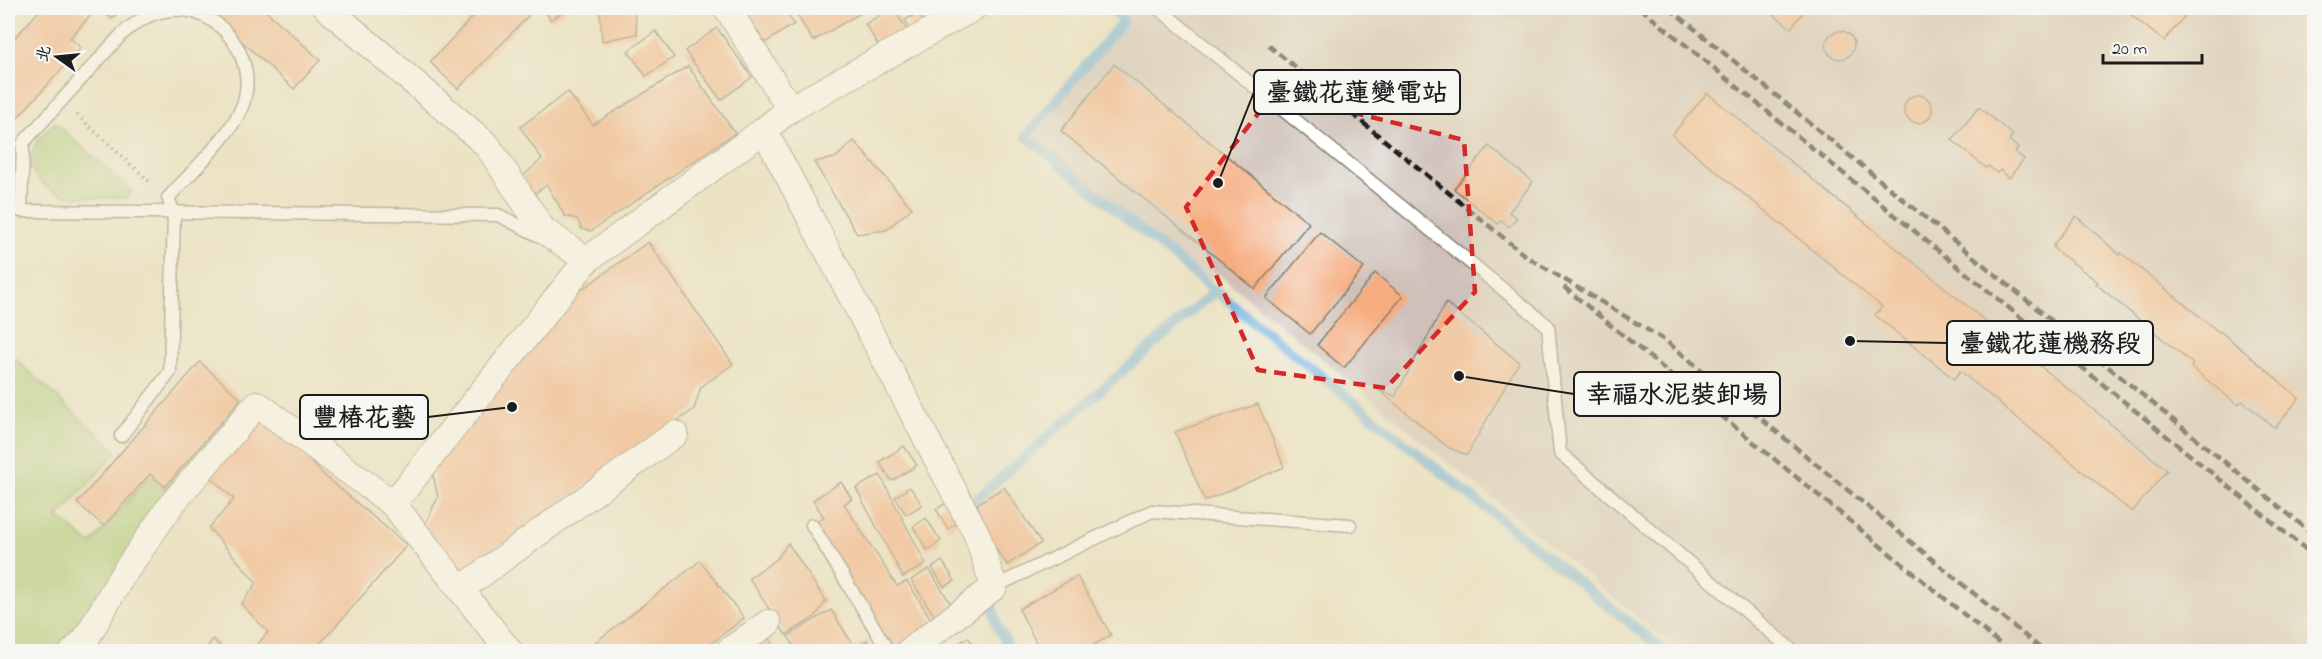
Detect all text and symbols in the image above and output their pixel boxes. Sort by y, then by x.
north arrow [27,27,87,87]
scale bar [2103,27,2202,65]
text: 20 m [2112,37,2147,63]
text: 北 [31,43,58,64]
callout: 臺鐵花蓮變電站 [1254,70,1460,114]
text: 臺鐵花蓮變電站 [1266,76,1448,114]
callout: 臺鐵花蓮機務段 [1947,321,2153,365]
text: 臺鐵花蓮機務段 [1959,327,2141,365]
callout: 幸福水泥裝卸場 [1574,372,1780,416]
text: 幸福水泥裝卸場 [1586,378,1768,416]
callout: 豐椿花藝 [300,395,428,439]
text: 豐椿花藝 [312,401,416,439]

